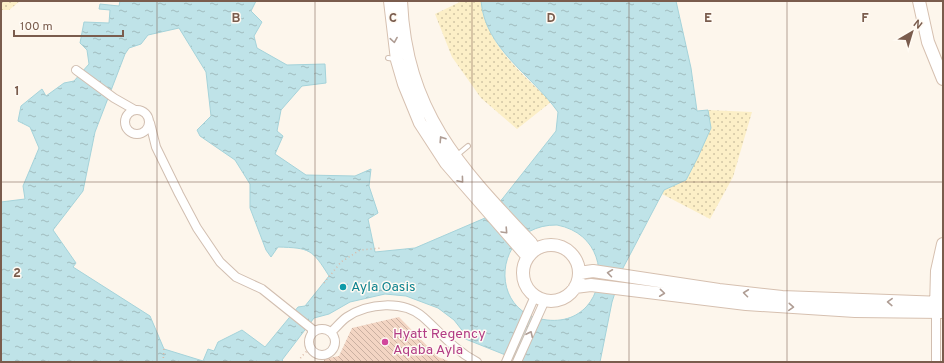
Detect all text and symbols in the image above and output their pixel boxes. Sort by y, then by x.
text: B [232,11,241,27]
text: C [389,11,397,27]
text: D [546,11,556,27]
text: E [704,11,712,27]
text: F [861,11,869,27]
scale bar [14,12,123,38]
north arrow [892,12,932,52]
text: N [910,17,925,33]
text: 100 m [20,19,53,35]
one-way arrow [389,37,398,43]
text: 1 [14,84,20,100]
one-way arrow [439,136,447,143]
one-way arrow [456,176,463,183]
one-way arrow [500,226,508,234]
text: 2 [13,266,21,282]
one-way arrow [607,269,613,278]
place label: Ayla Oasis [351,279,416,296]
marker: Ayla Oasis [338,282,348,292]
one-way arrow [659,288,665,297]
one-way arrow [743,289,749,298]
one-way arrow [887,298,893,306]
one-way arrow [788,303,794,312]
place label: Hyatt Regency Aqaba Ayla [393,326,486,359]
one-way arrow [525,331,533,338]
marker: Hyatt Regency Aqaba Ayla [380,337,390,347]

